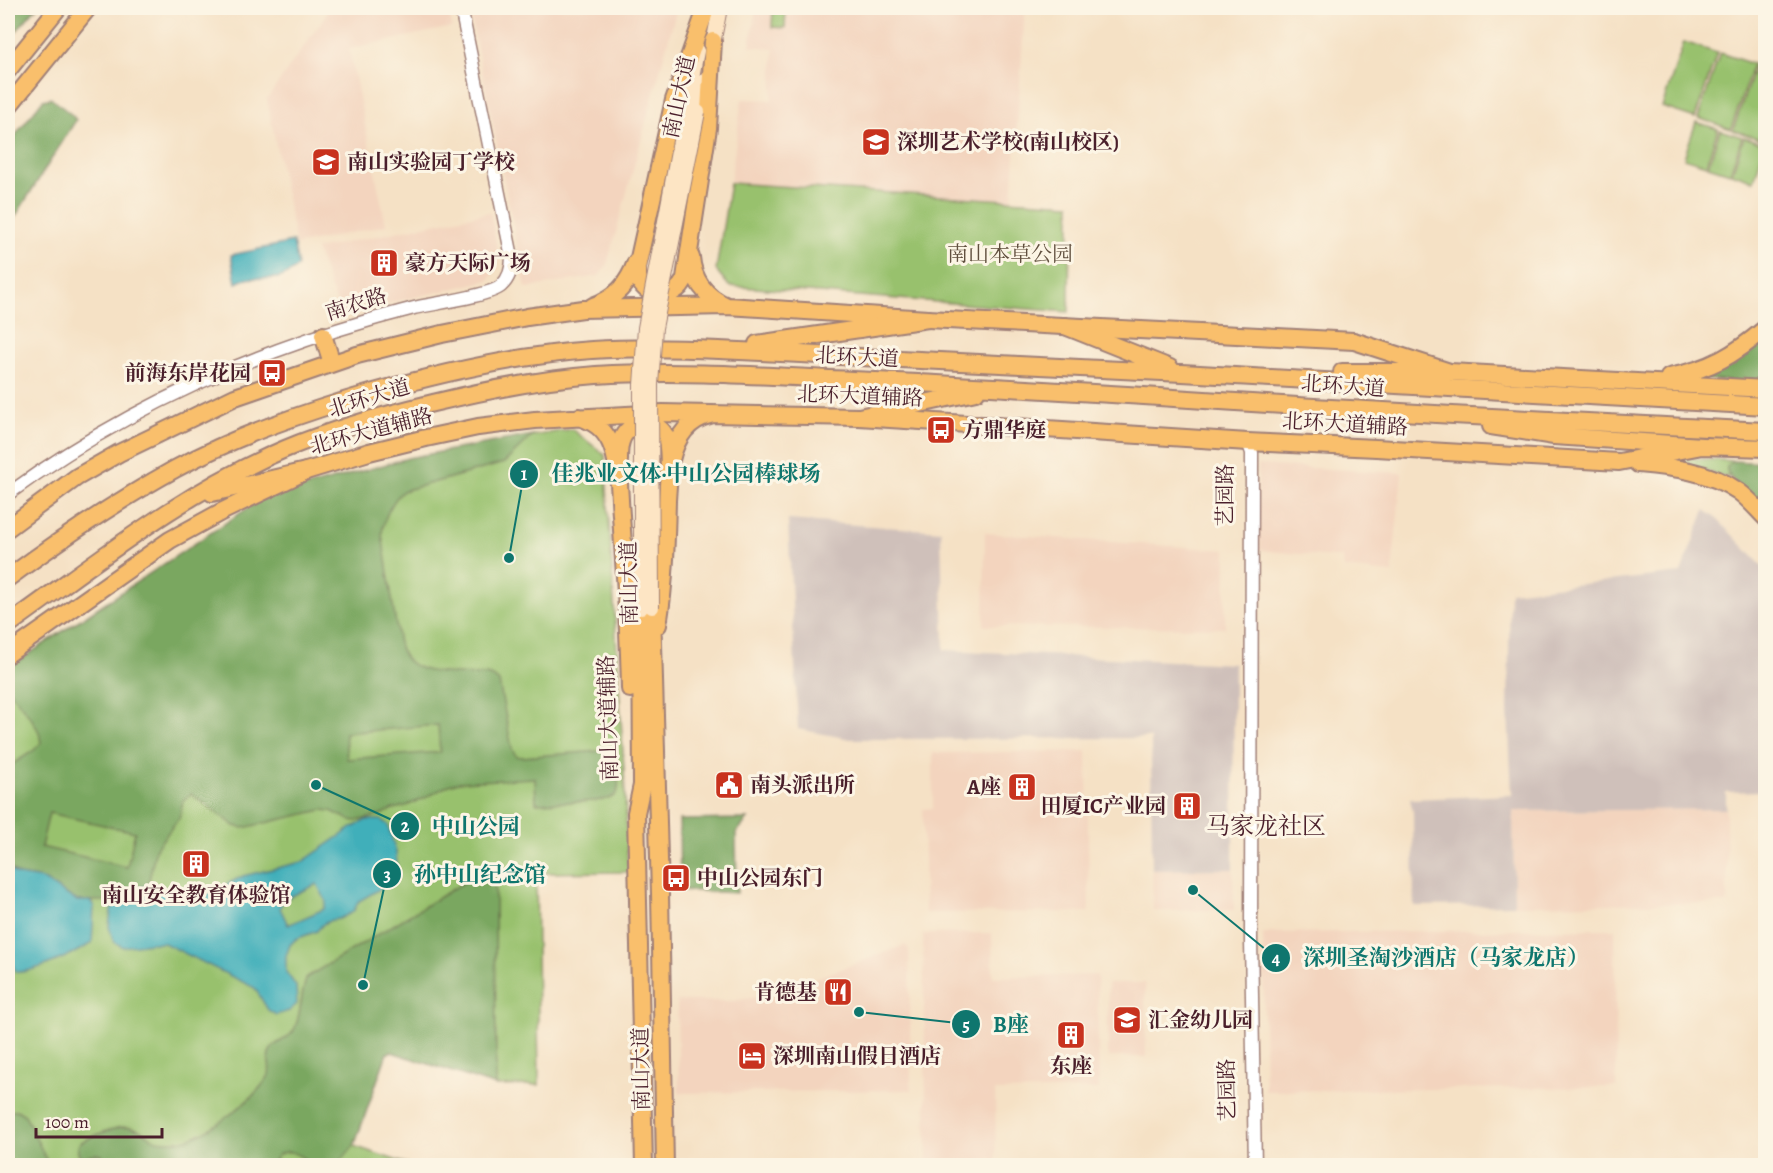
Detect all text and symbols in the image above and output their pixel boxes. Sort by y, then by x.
street label: 南山大道 [657,53,701,141]
school or university icon: 深圳艺术学校(南山校区) [860,126,892,158]
place label: 深圳艺术学校(南山校区) [897,128,1119,156]
school or university icon: 南山实验园丁学校 [310,146,342,178]
place label: 南山实验园丁学校 [347,148,515,176]
park label: 南山本草公园 [947,240,1073,268]
building icon: 豪方天际广场 [368,247,400,279]
place label: 豪方天际广场 [405,249,531,277]
street label: 南农路 [322,281,390,327]
street label: 北环大道 [814,341,900,373]
bus stop icon: 前海东岸花园 [256,357,288,389]
place label: 前海东岸花园 [125,359,251,387]
street label: 北环大道 [1300,369,1386,403]
street label: 北环大道 [325,372,413,424]
street label: 北环大道辅路 [797,380,923,412]
street label: 北环大道辅路 [307,401,435,461]
street label: 北环大道辅路 [1281,407,1409,441]
bus stop icon: 方鼎华庭 [925,414,957,446]
place label: 方鼎华庭 [962,416,1046,444]
callout: 佳兆业文体·中山公园棒球场 [509,454,833,494]
text: 佳兆业文体·中山公园棒球场 [551,459,821,489]
text: 1 [521,462,528,486]
street label: 艺园路 [1211,464,1239,527]
street label: 南山大道 [614,541,644,625]
street label: 南山大道辅路 [592,655,624,781]
public building icon: 南头派出所 [713,769,745,801]
place label: 南头派出所 [750,771,855,799]
building icon: A座 [1006,771,1038,803]
place label: A座 [966,773,1001,801]
building icon: 田厦IC产业园 [1171,790,1203,822]
place label: 田厦IC产业园 [1040,792,1166,820]
callout: 中山公园 [390,806,532,846]
district label: 马家龙社区 [1206,810,1326,842]
text: 中山公园 [432,812,520,842]
text: 2 [401,814,410,838]
building icon: 南山安全教育体验馆 [180,848,212,880]
callout: 孙中山纪念馆 [372,854,558,894]
text: 孙中山纪念馆 [414,860,546,890]
bus stop icon: 中山公园东门 [660,862,692,894]
text: 3 [383,863,391,887]
place label: 中山公园东门 [697,864,823,892]
place label: 南山安全教育体验馆 [102,881,291,909]
callout: 深圳圣淘沙酒店（马家龙店） [1261,938,1601,978]
text: 深圳圣淘沙酒店（马家龙店） [1303,943,1589,973]
text: 4 [1272,946,1281,970]
restaurant icon: 肯德基 [822,976,854,1008]
place label: 肯德基 [754,978,817,1006]
callout: B座 [951,1004,1041,1044]
school or university icon: 汇金幼儿园 [1111,1004,1143,1036]
place label: 汇金幼儿园 [1148,1006,1253,1034]
text: B座 [993,1010,1029,1040]
text: 5 [962,1013,970,1037]
building icon: 东座 [1055,1019,1087,1051]
street label: 南山大道 [626,1027,656,1111]
hotel icon: 深圳南山假日酒店 [736,1040,768,1072]
place label: 深圳南山假日酒店 [773,1042,941,1070]
place label: 东座 [1050,1052,1092,1080]
street label: 艺园路 [1212,1058,1242,1122]
scale bar [36,1101,162,1139]
text: 100 m [45,1110,89,1134]

